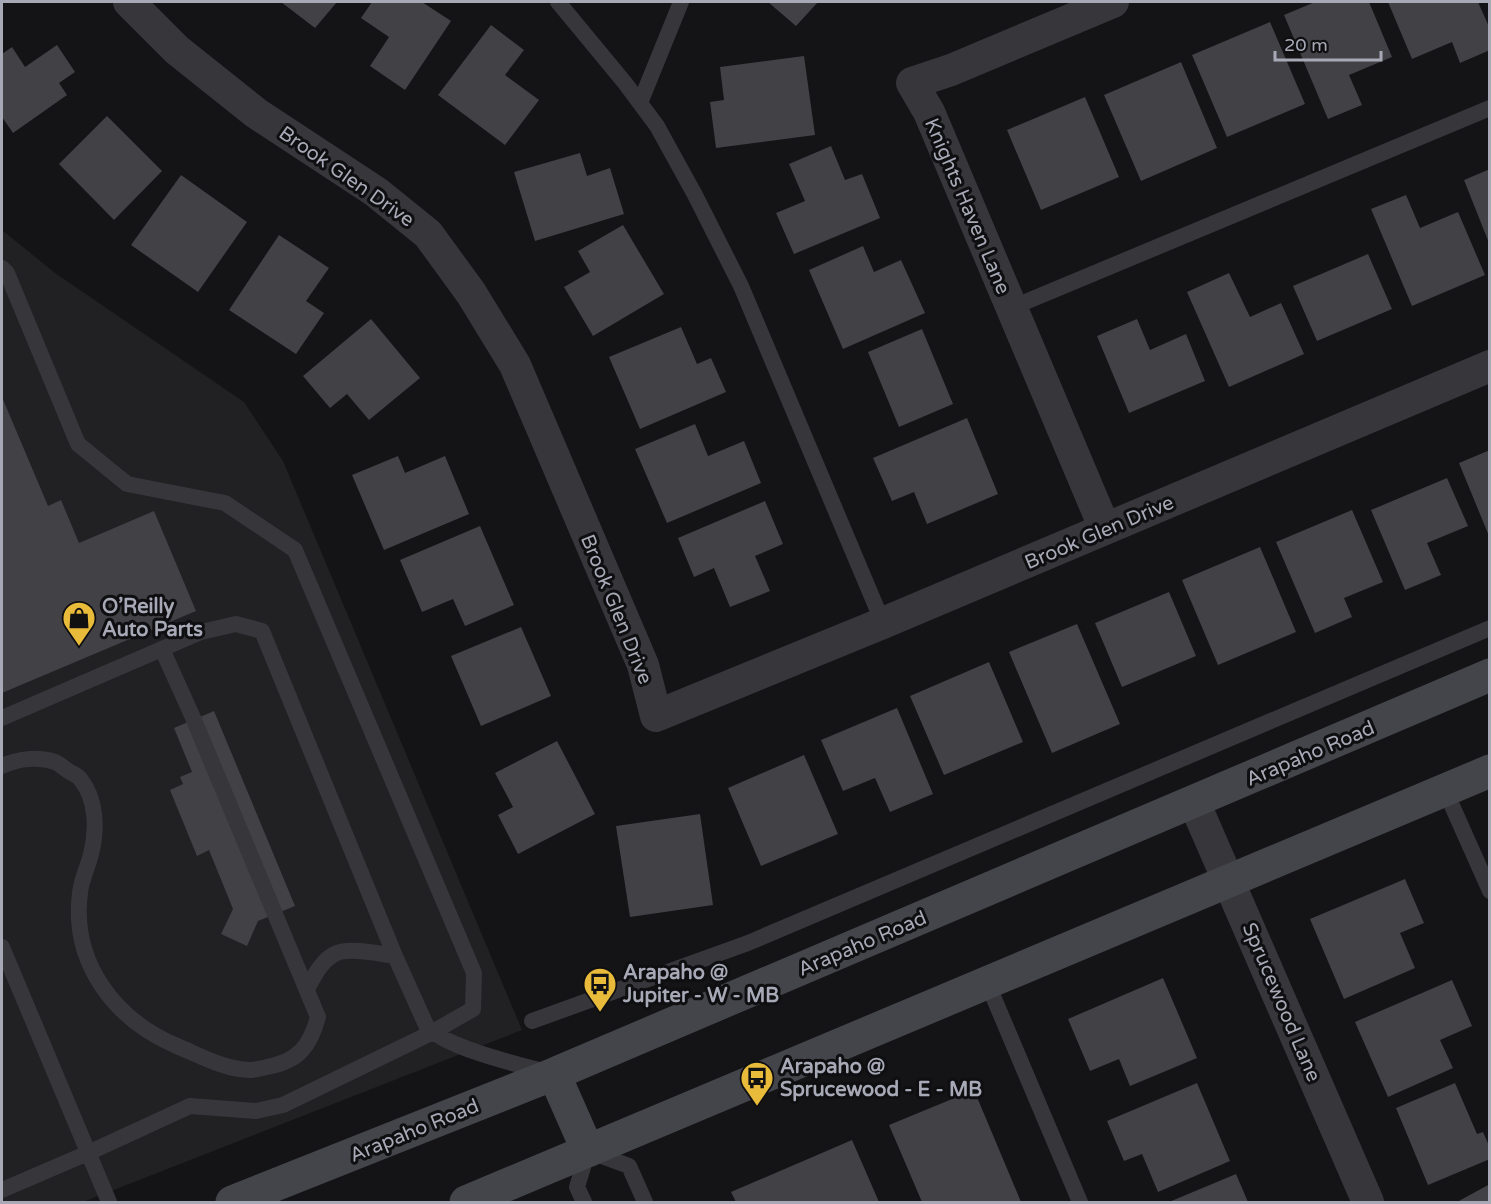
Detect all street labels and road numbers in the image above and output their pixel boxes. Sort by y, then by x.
street label: Knights Haven Lane [919,115,1015,298]
street label: Brook Glen Drive [274,121,419,232]
street label: Brook Glen Drive [1021,491,1178,575]
street label: Brook Glen Drive [575,531,657,688]
street label: Arapaho Road [1242,716,1378,792]
street label: Arapaho Road [794,906,930,982]
street label: Sprucewood Lane [1237,919,1325,1086]
street label: Arapaho Road [346,1094,483,1168]

